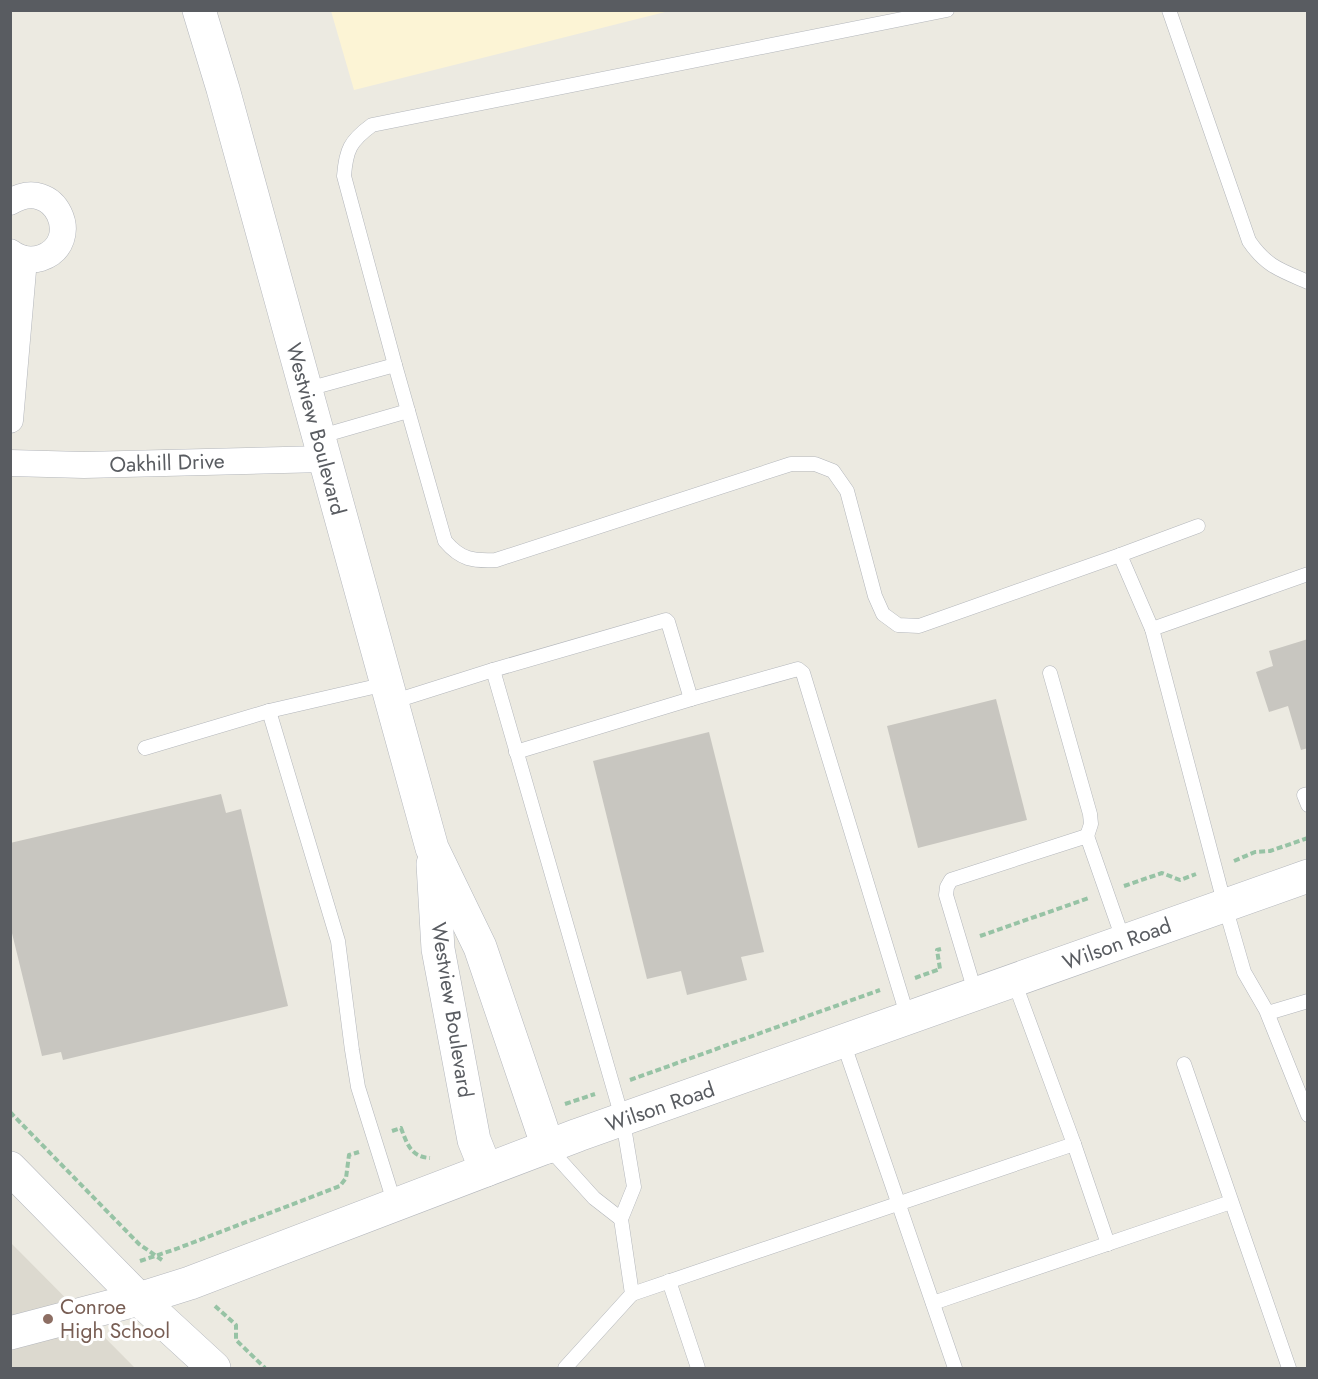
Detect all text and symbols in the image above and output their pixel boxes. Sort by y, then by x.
street label: Westview Boulevard [279,340,353,518]
street label: Oakhill Drive [109,446,225,480]
street label: Wilson Road [1058,910,1176,978]
street label: Westview Boulevard [423,920,481,1100]
street label: Wilson Road [601,1074,719,1140]
place label: Conroe High School [60,1292,170,1346]
marker: Conroe High School [41,1312,55,1326]

